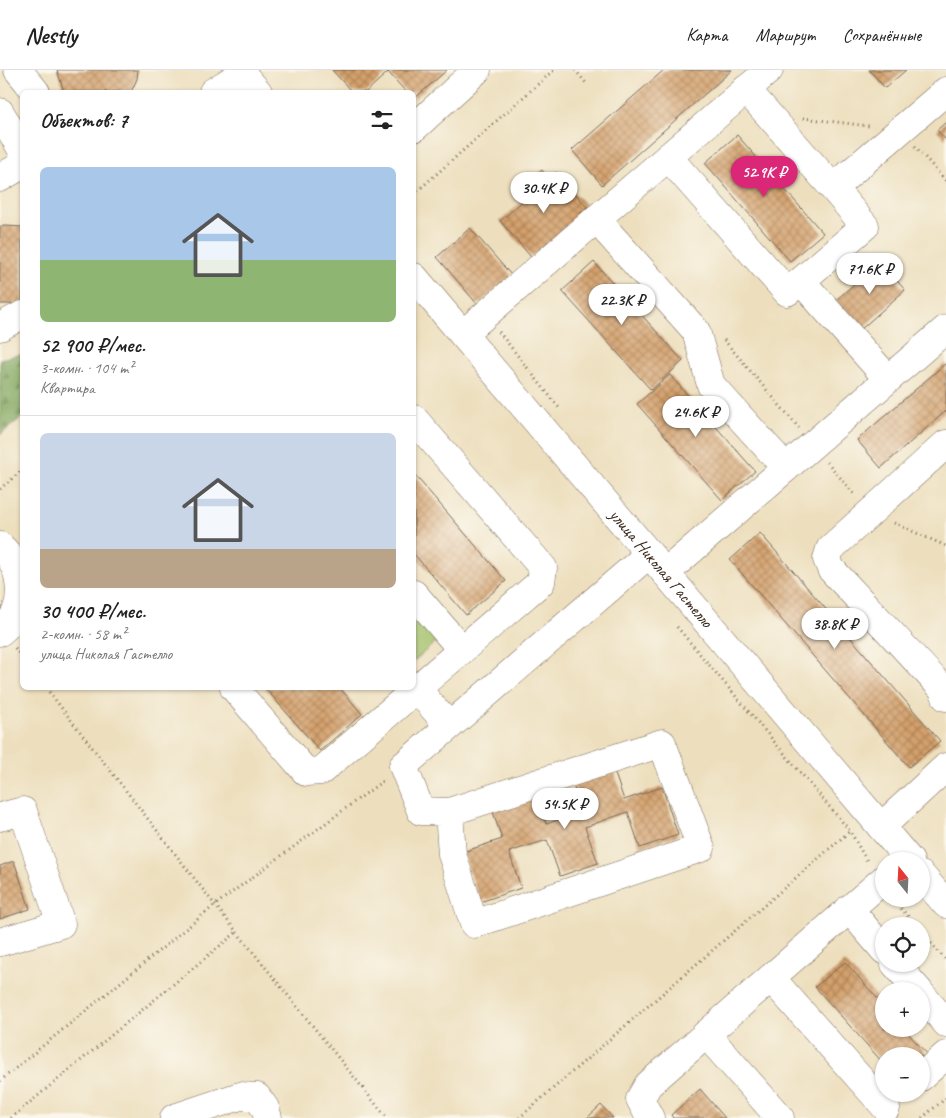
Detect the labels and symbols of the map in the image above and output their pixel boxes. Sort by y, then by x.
pin: 52.9K ₽ [718,156,810,198]
pin: 30.4K ₽ [498,172,590,214]
pin: 71.6K ₽ [824,252,916,295]
pin: 22.3K ₽ [576,284,668,326]
pin: 24.6K ₽ [650,396,742,438]
street label: улица Николая Гастелло [604,504,719,633]
pin: 38.8K ₽ [789,608,881,650]
pin: 54.5K ₽ [519,788,611,830]
north arrow [875,852,930,908]

